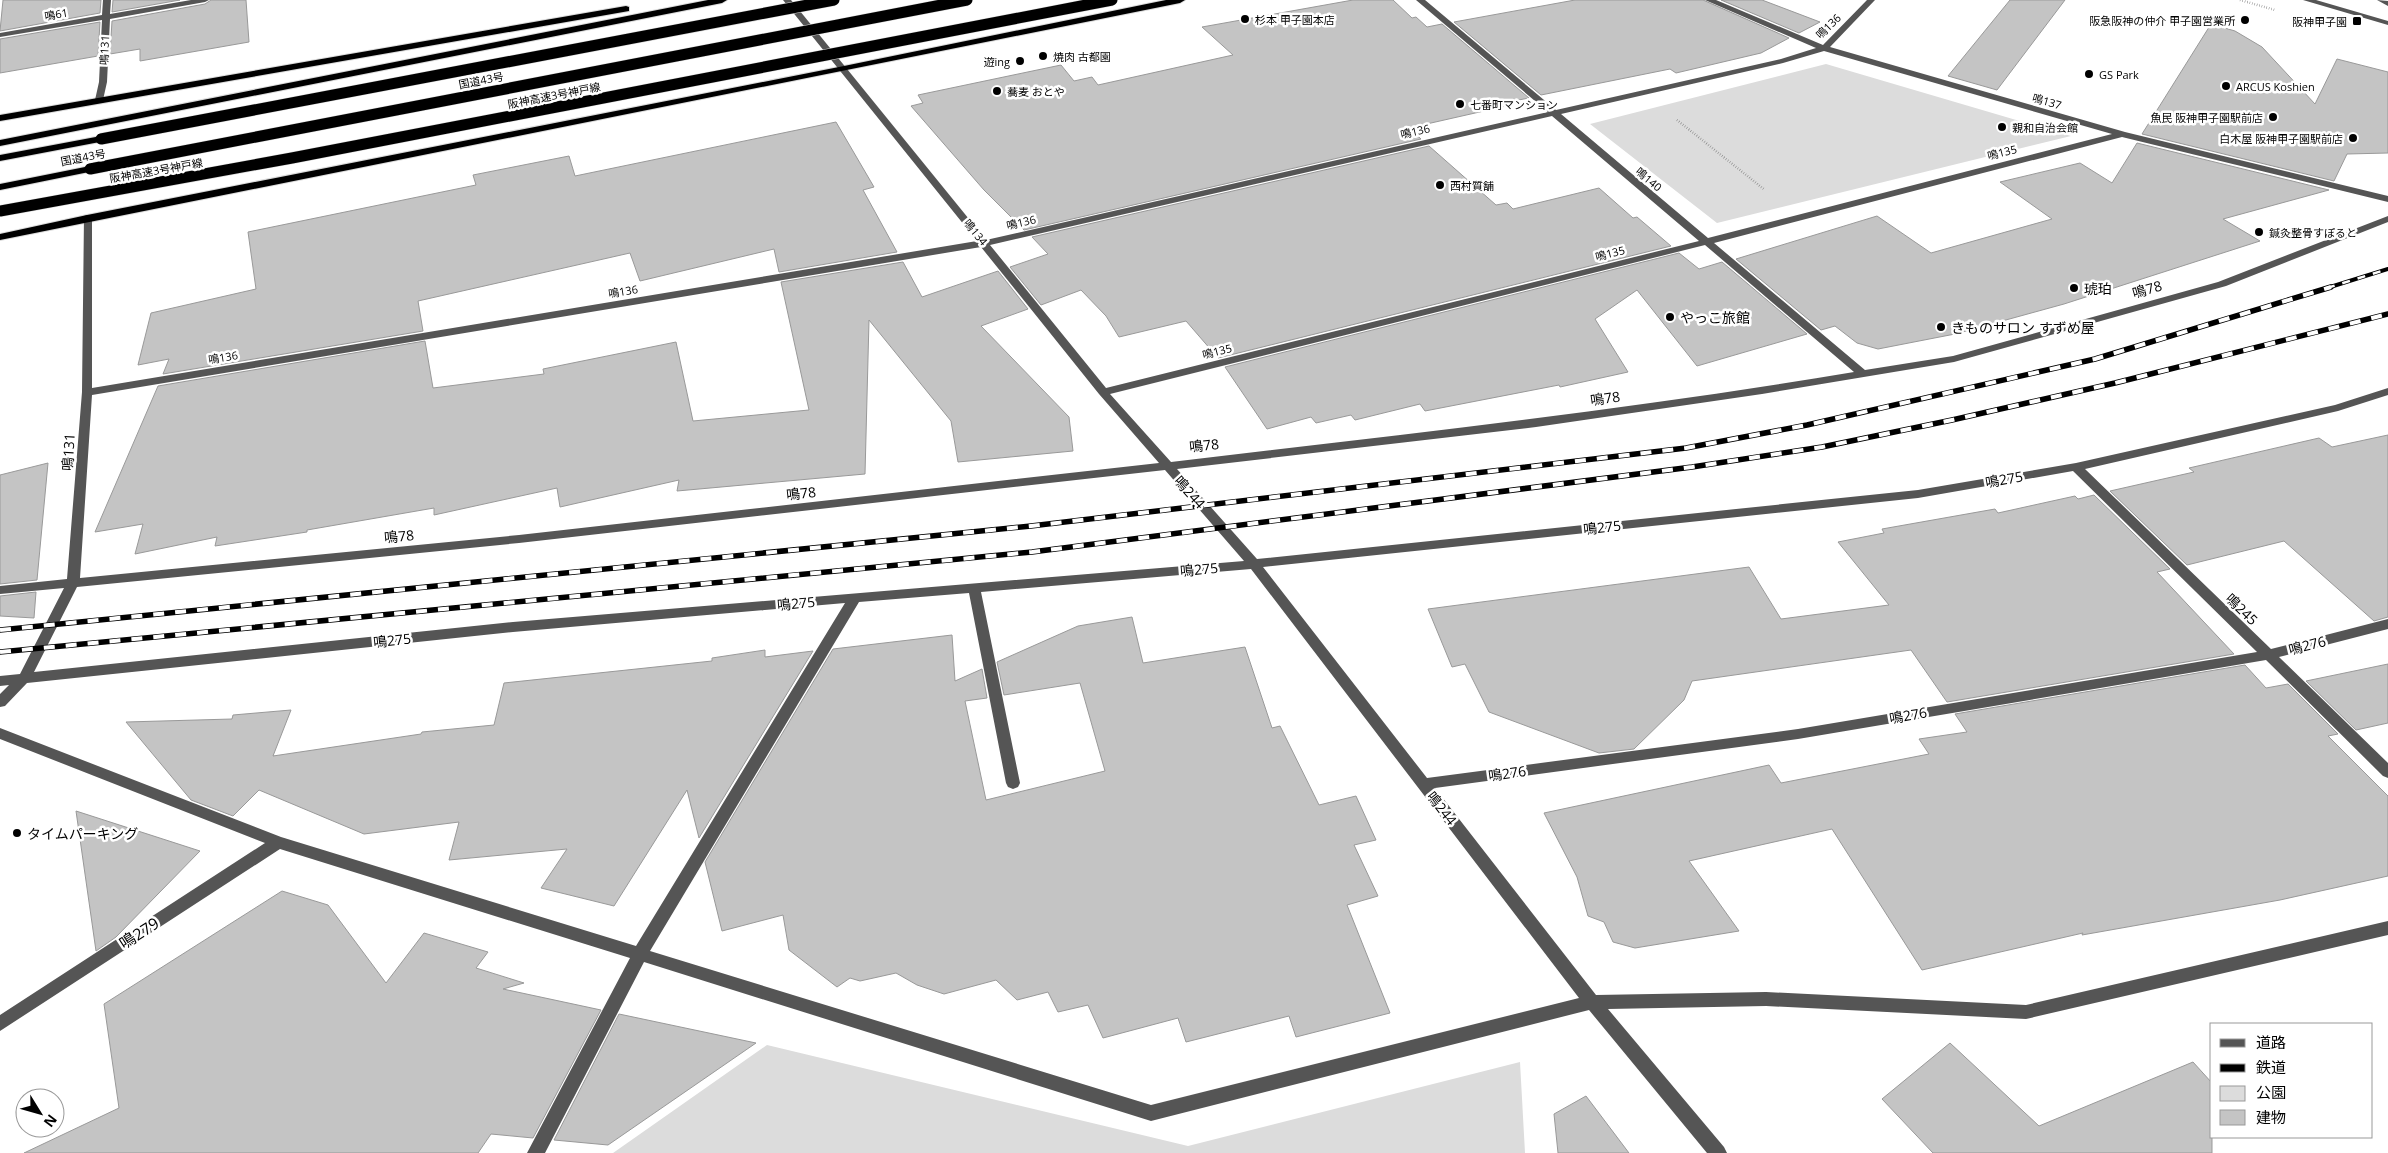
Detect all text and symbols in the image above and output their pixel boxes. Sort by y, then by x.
street label: 鳴61 [43,5,69,23]
street label: 鳴136 [1812,10,1844,42]
place label: 杉本 甲子園本店 [1255,12,1335,27]
marker: 杉本 甲子園本店 [1239,13,1251,25]
place label: 阪急阪神の仲介 甲子園営業所 [2089,13,2236,28]
marker: 阪急阪神の仲介 甲子園営業所 [2239,14,2251,26]
place label: 阪神甲子園 [2292,14,2347,29]
marker: 阪神甲子園 [2351,15,2363,27]
street label: 鳴131 [96,35,112,65]
place label: 焼肉 古都園 [1053,49,1111,64]
marker: 焼肉 古都園 [1037,50,1049,62]
place label: 遊ing [984,54,1010,69]
marker: 遊ing [1014,55,1026,67]
place label: GS Park [2099,67,2139,82]
street label: 国道43号 [457,68,505,92]
marker: GS Park [2083,68,2095,80]
street label: 阪神高速3号神戸線 [506,79,602,111]
place label: ARCUS Koshien [2236,79,2315,94]
marker: ARCUS Koshien [2220,80,2232,92]
place label: 蕎麦 おとや [1007,84,1065,99]
marker: 蕎麦 おとや [991,85,1003,97]
street label: 鳴137 [2031,90,2063,112]
place label: 七番町マンション [1470,97,1558,112]
marker: 七番町マンション [1454,98,1466,110]
place label: 魚民 阪神甲子園駅前店 [2150,110,2263,125]
marker: 魚民 阪神甲子園駅前店 [2267,111,2279,123]
street label: 鳴136 [1399,120,1431,142]
place label: 親和自治会館 [2012,120,2078,135]
marker: 親和自治会館 [1996,121,2008,133]
place label: 白木屋 阪神甲子園駅前店 [2219,131,2343,146]
marker: 白木屋 阪神甲子園駅前店 [2347,132,2359,144]
street label: 鳴135 [1986,141,2018,163]
street label: 国道43号 [59,145,107,169]
street label: 阪神高速3号神戸線 [108,154,204,186]
street label: 鳴140 [1633,164,1665,194]
place label: 西村質舗 [1450,178,1494,193]
marker: 西村質舗 [1434,179,1446,191]
street label: 鳴136 [1005,211,1037,233]
street label: 鳴134 [961,216,992,249]
place label: 鍼灸整骨すぽると [2269,225,2357,240]
marker: 鍼灸整骨すぽると [2253,226,2265,238]
street label: 鳴135 [1594,242,1626,264]
street label: 鳴78 [2130,276,2164,302]
place label: 琥珀 [2084,279,2112,298]
street label: 鳴136 [607,281,639,301]
marker: 琥珀 [2068,282,2080,294]
place label: やっこ旅館 [1680,308,1750,327]
marker: やっこ旅館 [1664,311,1676,323]
place label: きものサロン すずめ屋 [1951,318,2095,337]
marker: きものサロン すずめ屋 [1935,321,1947,333]
street label: 鳴135 [1201,340,1233,362]
street label: 鳴136 [207,347,239,367]
street label: 鳴78 [1589,387,1621,409]
street label: 鳴131 [57,432,79,472]
street label: 鳴78 [1188,434,1220,456]
street label: 鳴275 [1984,466,2024,492]
street label: 鳴244 [1170,472,1210,512]
street label: 鳴78 [785,482,817,504]
street label: 鳴275 [1582,516,1622,538]
street label: 鳴78 [383,525,415,547]
street label: 鳴275 [1179,558,1219,580]
street label: 鳴245 [2222,589,2262,629]
street label: 鳴275 [776,592,816,614]
street label: 鳴275 [372,629,412,651]
street label: 鳴276 [2286,631,2328,659]
street label: 鳴276 [1888,702,1928,728]
street label: 鳴276 [1487,761,1527,785]
street label: 鳴244 [1423,787,1461,829]
place label: タイムパーキング [27,824,138,843]
marker: タイムパーキング [11,827,23,839]
street label: 鳴279 [115,912,163,954]
legend [2210,1023,2373,1138]
text: 道路 [2256,1032,2286,1052]
text: 鉄道 [2256,1057,2286,1077]
text: 公園 [2256,1082,2286,1102]
north arrow [15,1088,65,1138]
text: 建物 [2256,1107,2286,1127]
text: N [40,1111,62,1131]

